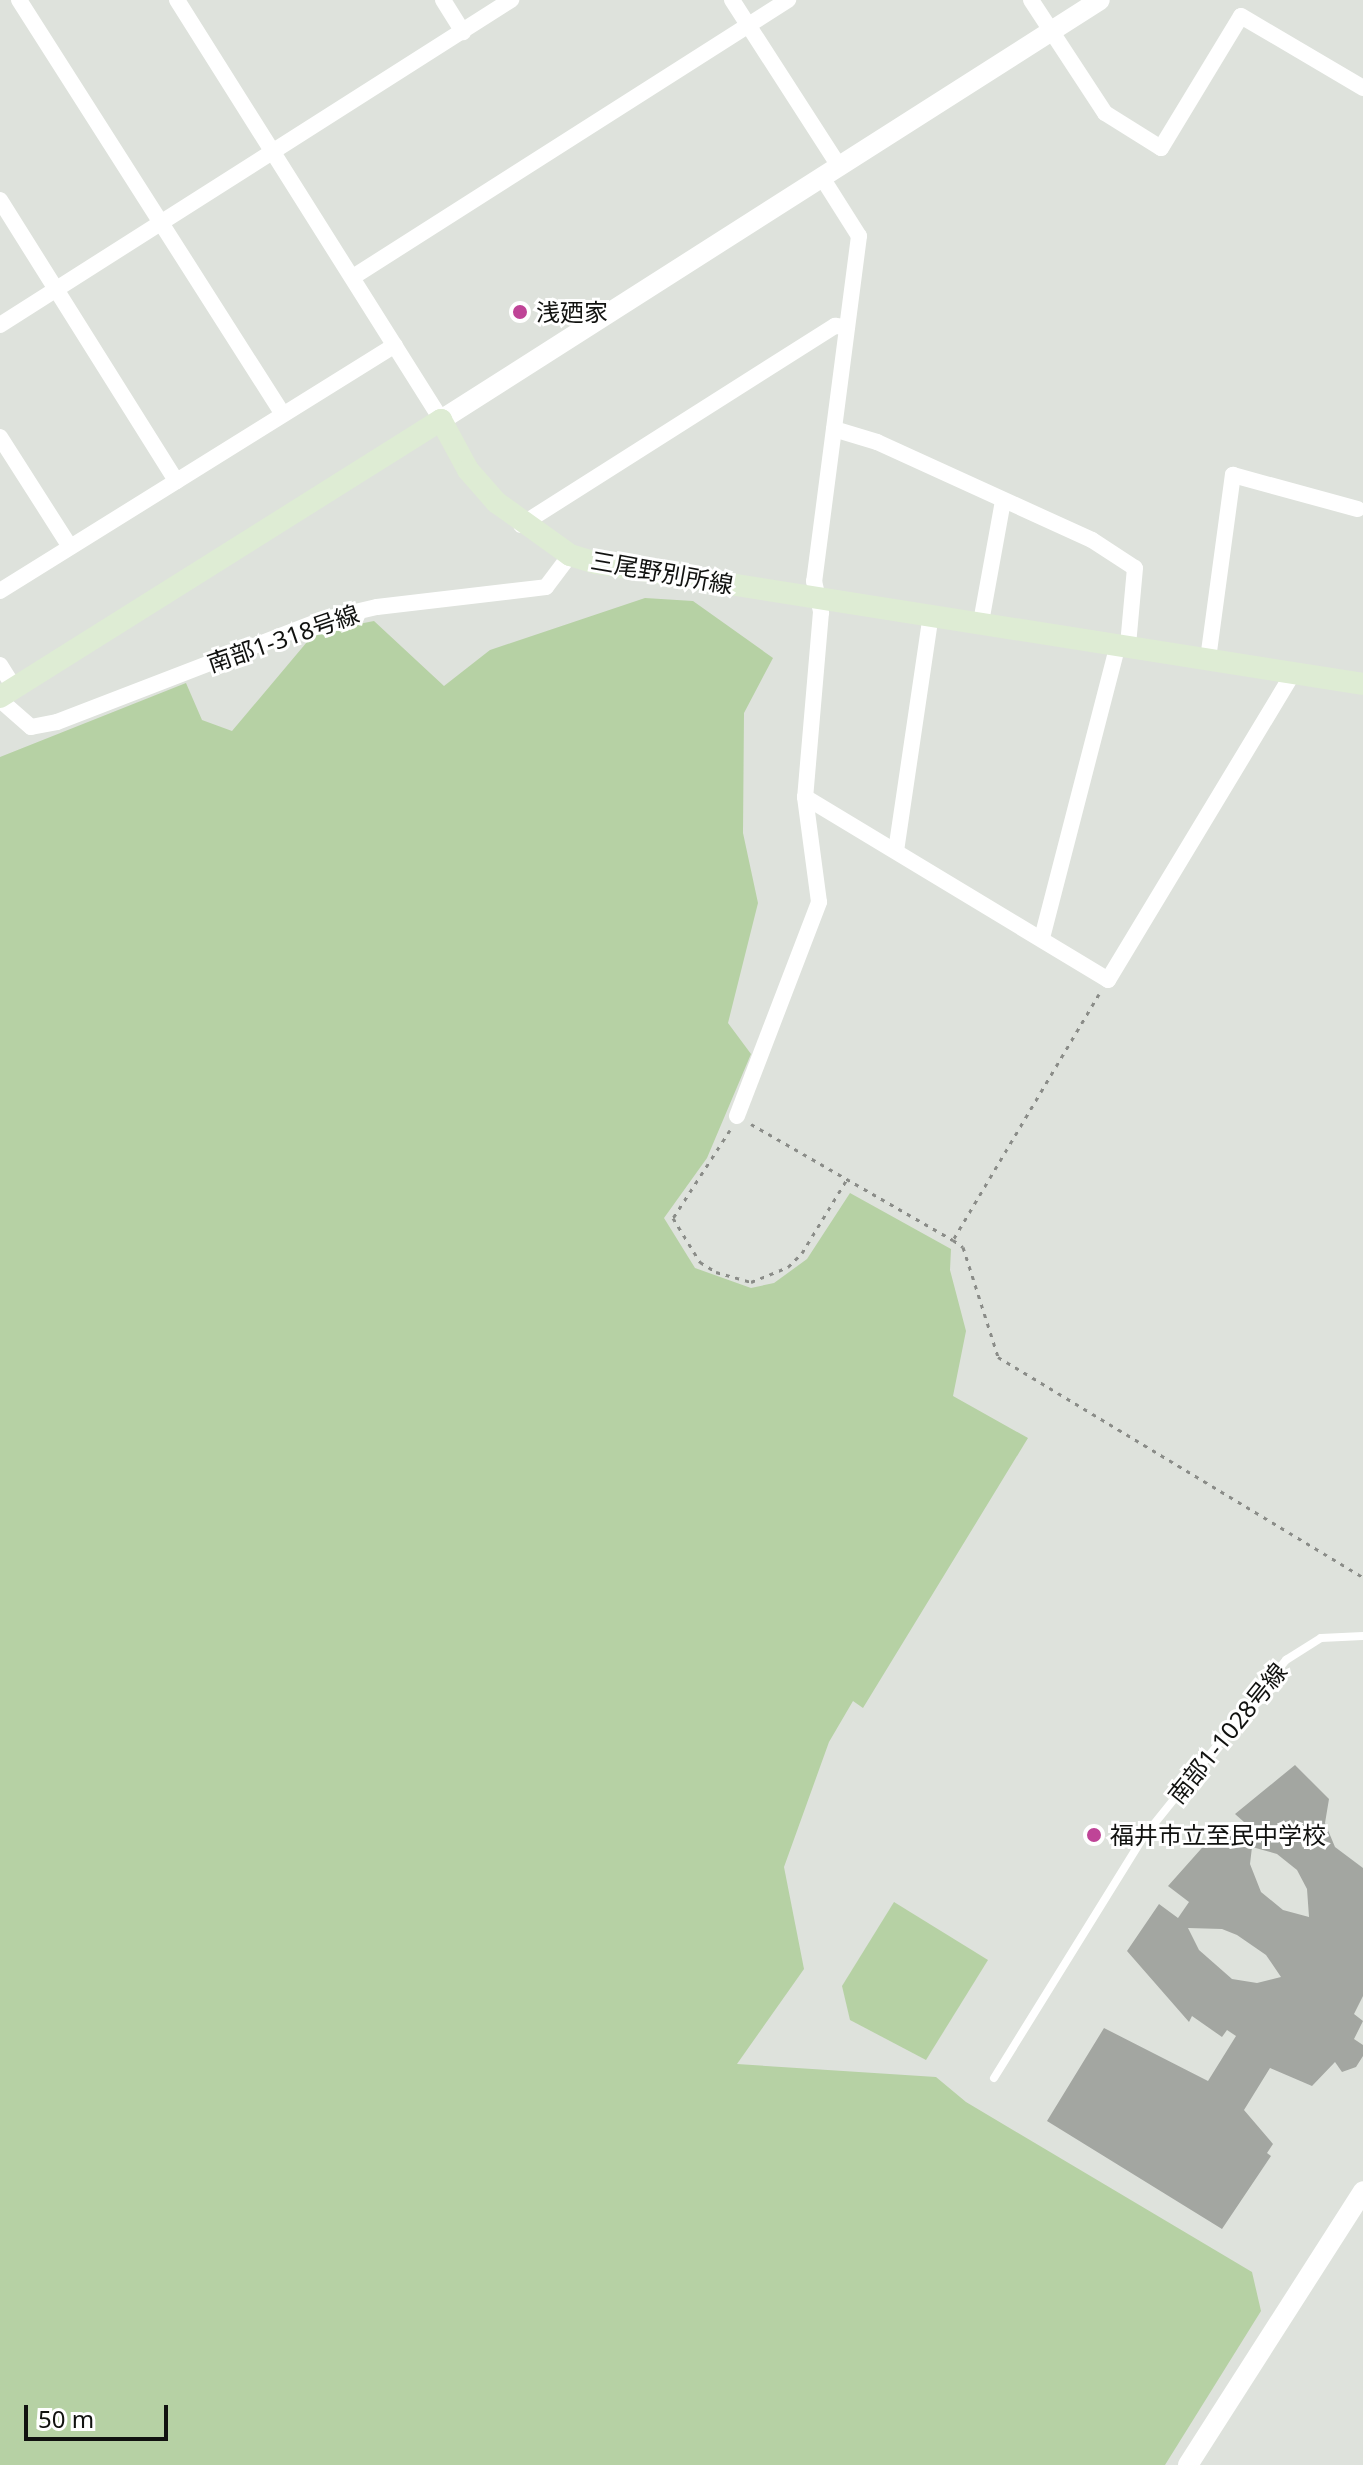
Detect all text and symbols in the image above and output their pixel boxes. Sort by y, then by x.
place label: 浅廼家 [536,298,608,326]
marker: 浅廼家 [511,303,529,321]
street label: 三尾野別所線 [589,545,735,599]
street label: 南部1-318号線 [203,599,363,677]
street label: 南部1-1028号線 [1162,1657,1292,1809]
place label: 福井市立至民中学校 [1110,1821,1326,1849]
marker: 福井市立至民中学校 [1085,1826,1103,1844]
scale bar [28,2389,172,2439]
text: 50 m [38,2402,94,2435]

